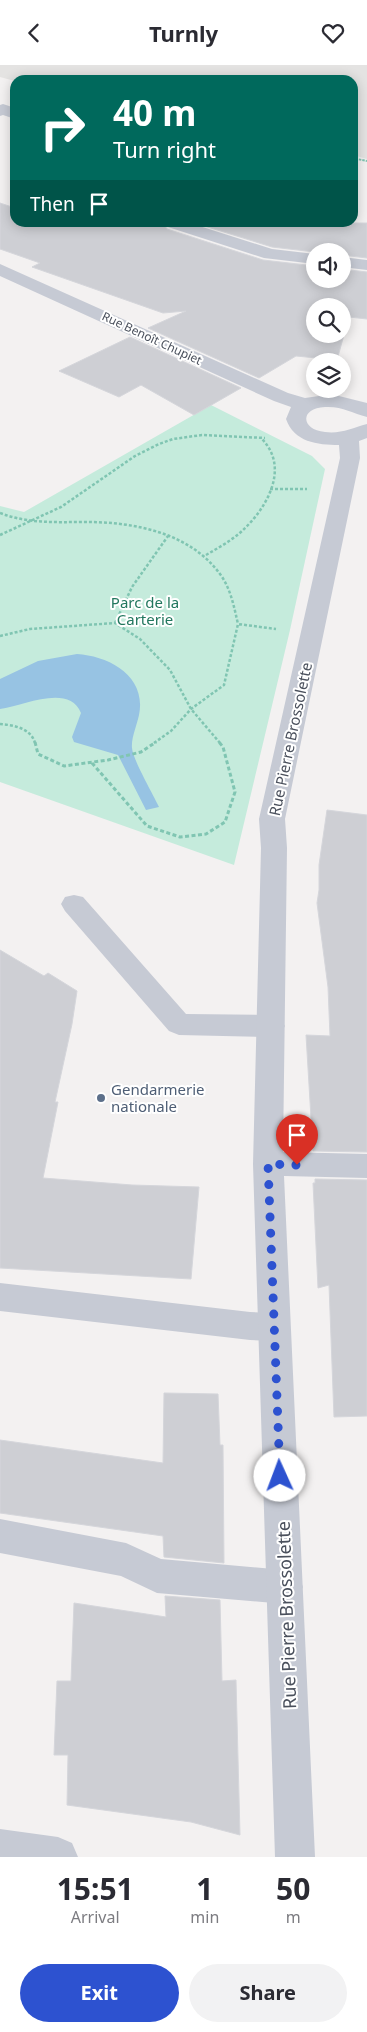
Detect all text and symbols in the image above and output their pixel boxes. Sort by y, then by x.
text: Turnly [149,18,218,48]
icon: back [20,19,48,47]
icon: heart [319,19,347,47]
text: 40 m [113,89,196,136]
icon: right [30,95,95,160]
text: Turn right [113,134,216,164]
icon: arrive [85,190,113,218]
text: Then [30,191,75,217]
map controls [306,243,351,398]
button: sound [306,243,351,288]
button: search [306,298,351,343]
street label: Rue Benoît Chupiet [99,307,205,369]
button: layers [306,353,351,398]
park label: Parc de la Carterie [111,592,179,629]
street label: Rue Pierre Brossolette [264,660,316,818]
place label: Gendarmerie nationale [111,1079,205,1116]
marker: Gendarmerie nationale [95,1092,107,1104]
pin [276,1114,318,1165]
icon: arrive [283,1121,311,1149]
position arrow [253,1449,305,1501]
street label: Rue Pierre Brossolette [271,1521,301,1709]
text: 15:51 [57,1868,134,1909]
text: 1 [196,1868,213,1909]
text: 50 [276,1868,310,1909]
text: Arrival [71,1906,120,1928]
text: min [190,1906,219,1928]
text: m [286,1906,301,1928]
button: Exit [20,1964,179,2022]
button: Share [189,1964,347,2022]

